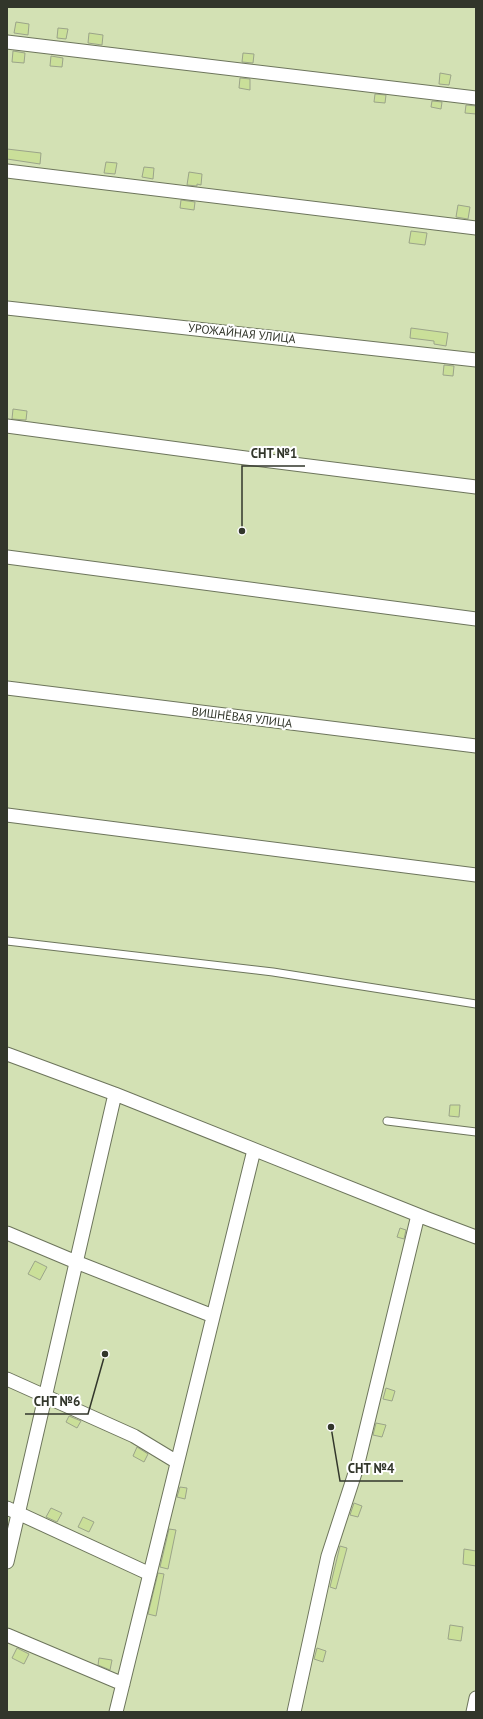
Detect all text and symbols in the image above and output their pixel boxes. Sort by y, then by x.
street label: УРОЖАЙНАЯ УЛИЦА [188,320,296,346]
callout: СНТ №1 [242,441,305,466]
text: СНТ №1 [251,445,297,462]
street label: ВИШНЁВАЯ УЛИЦА [191,703,293,731]
callout: СНТ №6 [25,1389,88,1414]
text: СНТ №6 [34,1393,80,1410]
callout: СНТ №4 [340,1456,403,1481]
text: СНТ №4 [348,1460,395,1477]

